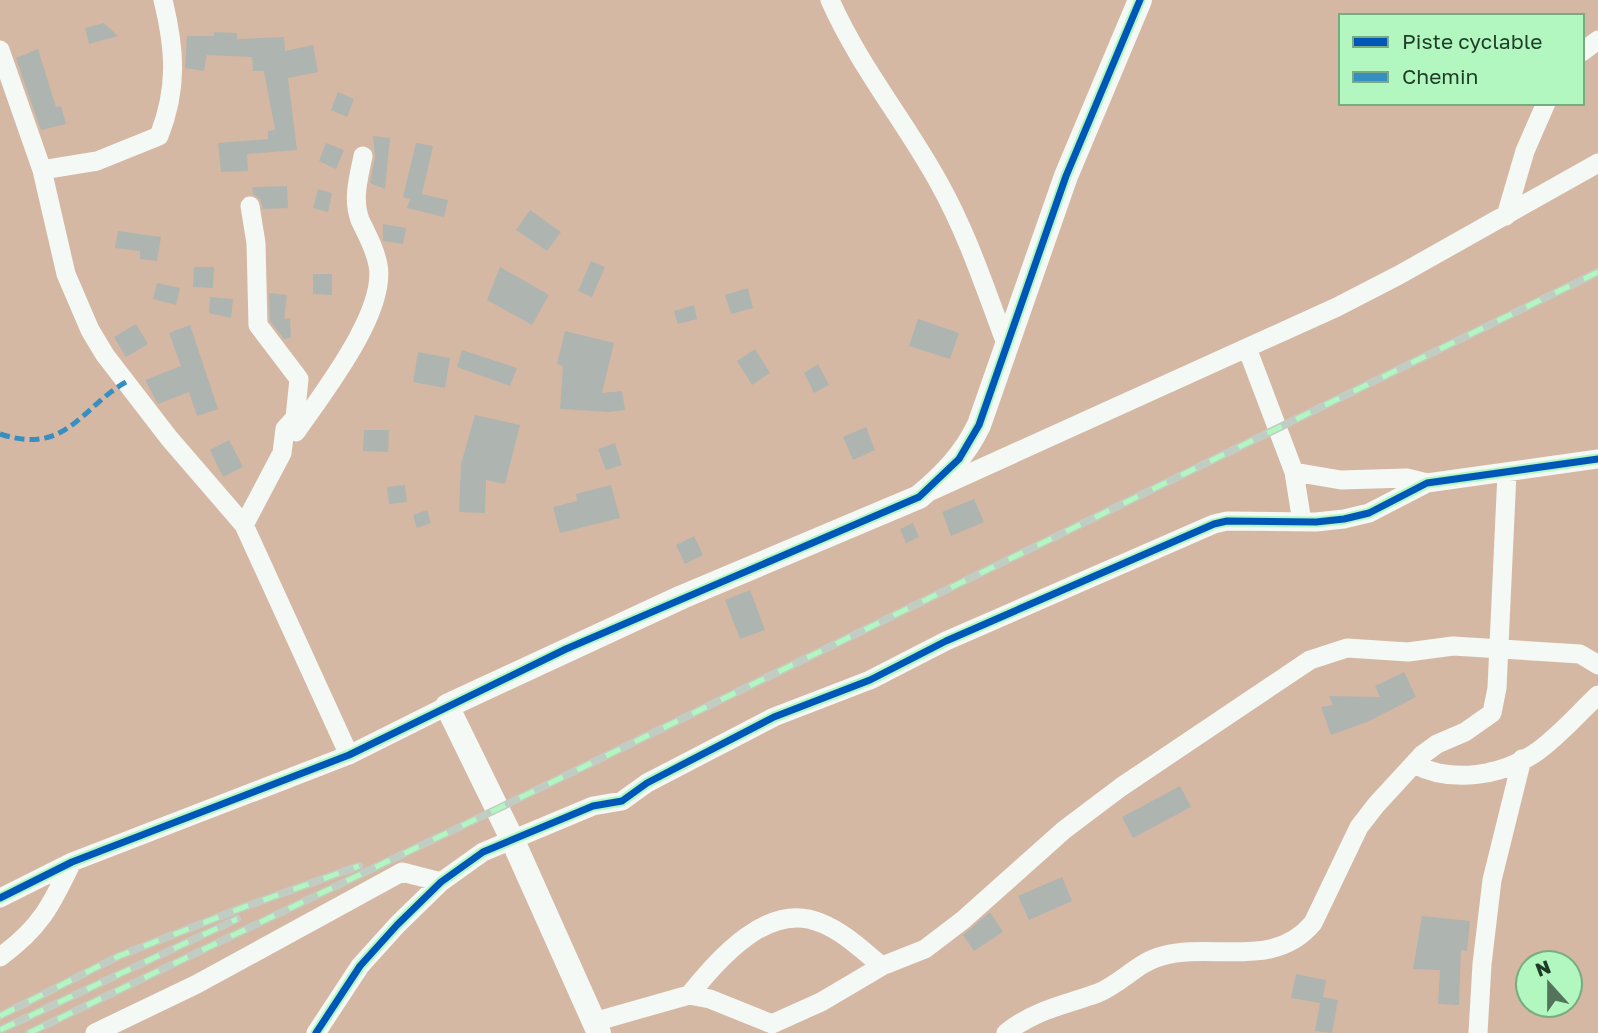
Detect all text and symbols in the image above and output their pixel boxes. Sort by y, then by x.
legend [1339,14,1584,105]
text: Piste cyclable [1402,28,1542,54]
text: Chemin [1402,63,1479,89]
north arrow [1514,949,1584,1019]
text: N [1532,954,1554,981]

